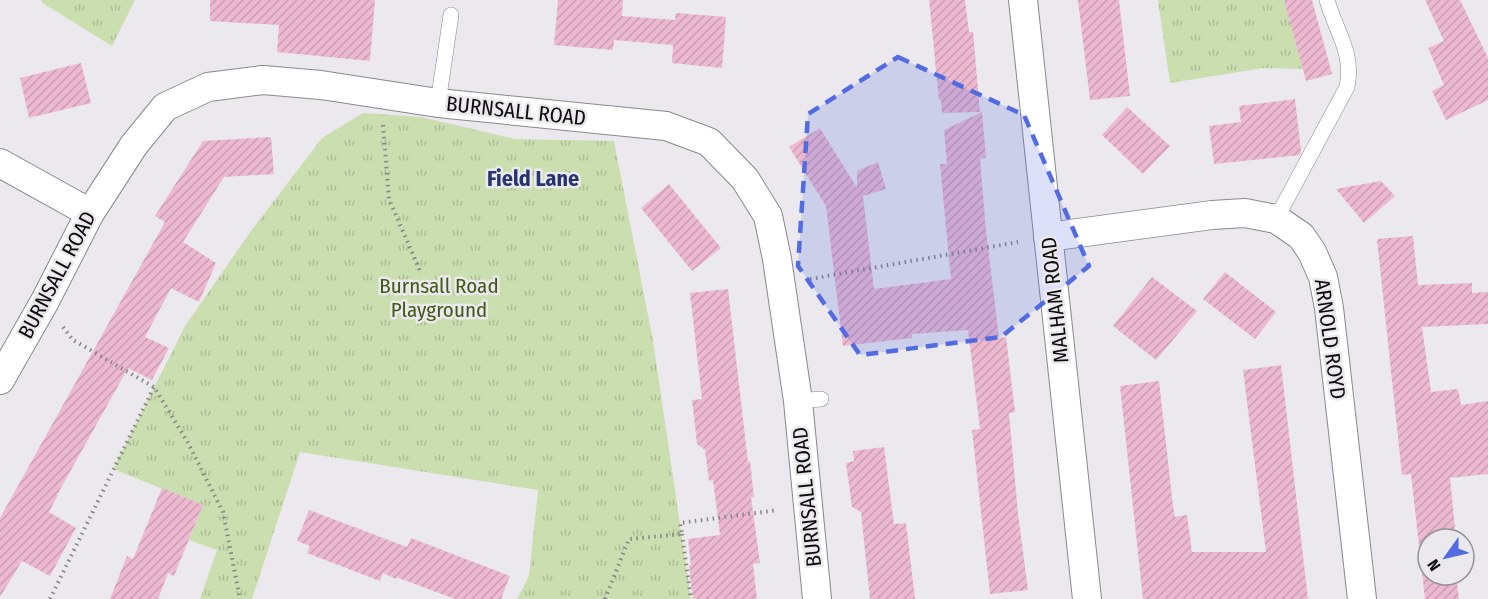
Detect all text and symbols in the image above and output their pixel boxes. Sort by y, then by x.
street label: BURNSALL ROAD [445,91,587,131]
district label: Field Lane [487,165,579,192]
street label: BURNSALL ROAD [13,207,101,343]
street label: MALHAM ROAD [1035,236,1075,364]
park label: Burnsall Road Playground [379,273,499,323]
street label: ARNOLD ROYD [1309,277,1351,401]
street label: BURNSALL ROAD [787,426,827,568]
north arrow [1416,527,1476,587]
text: N [1423,556,1445,574]

